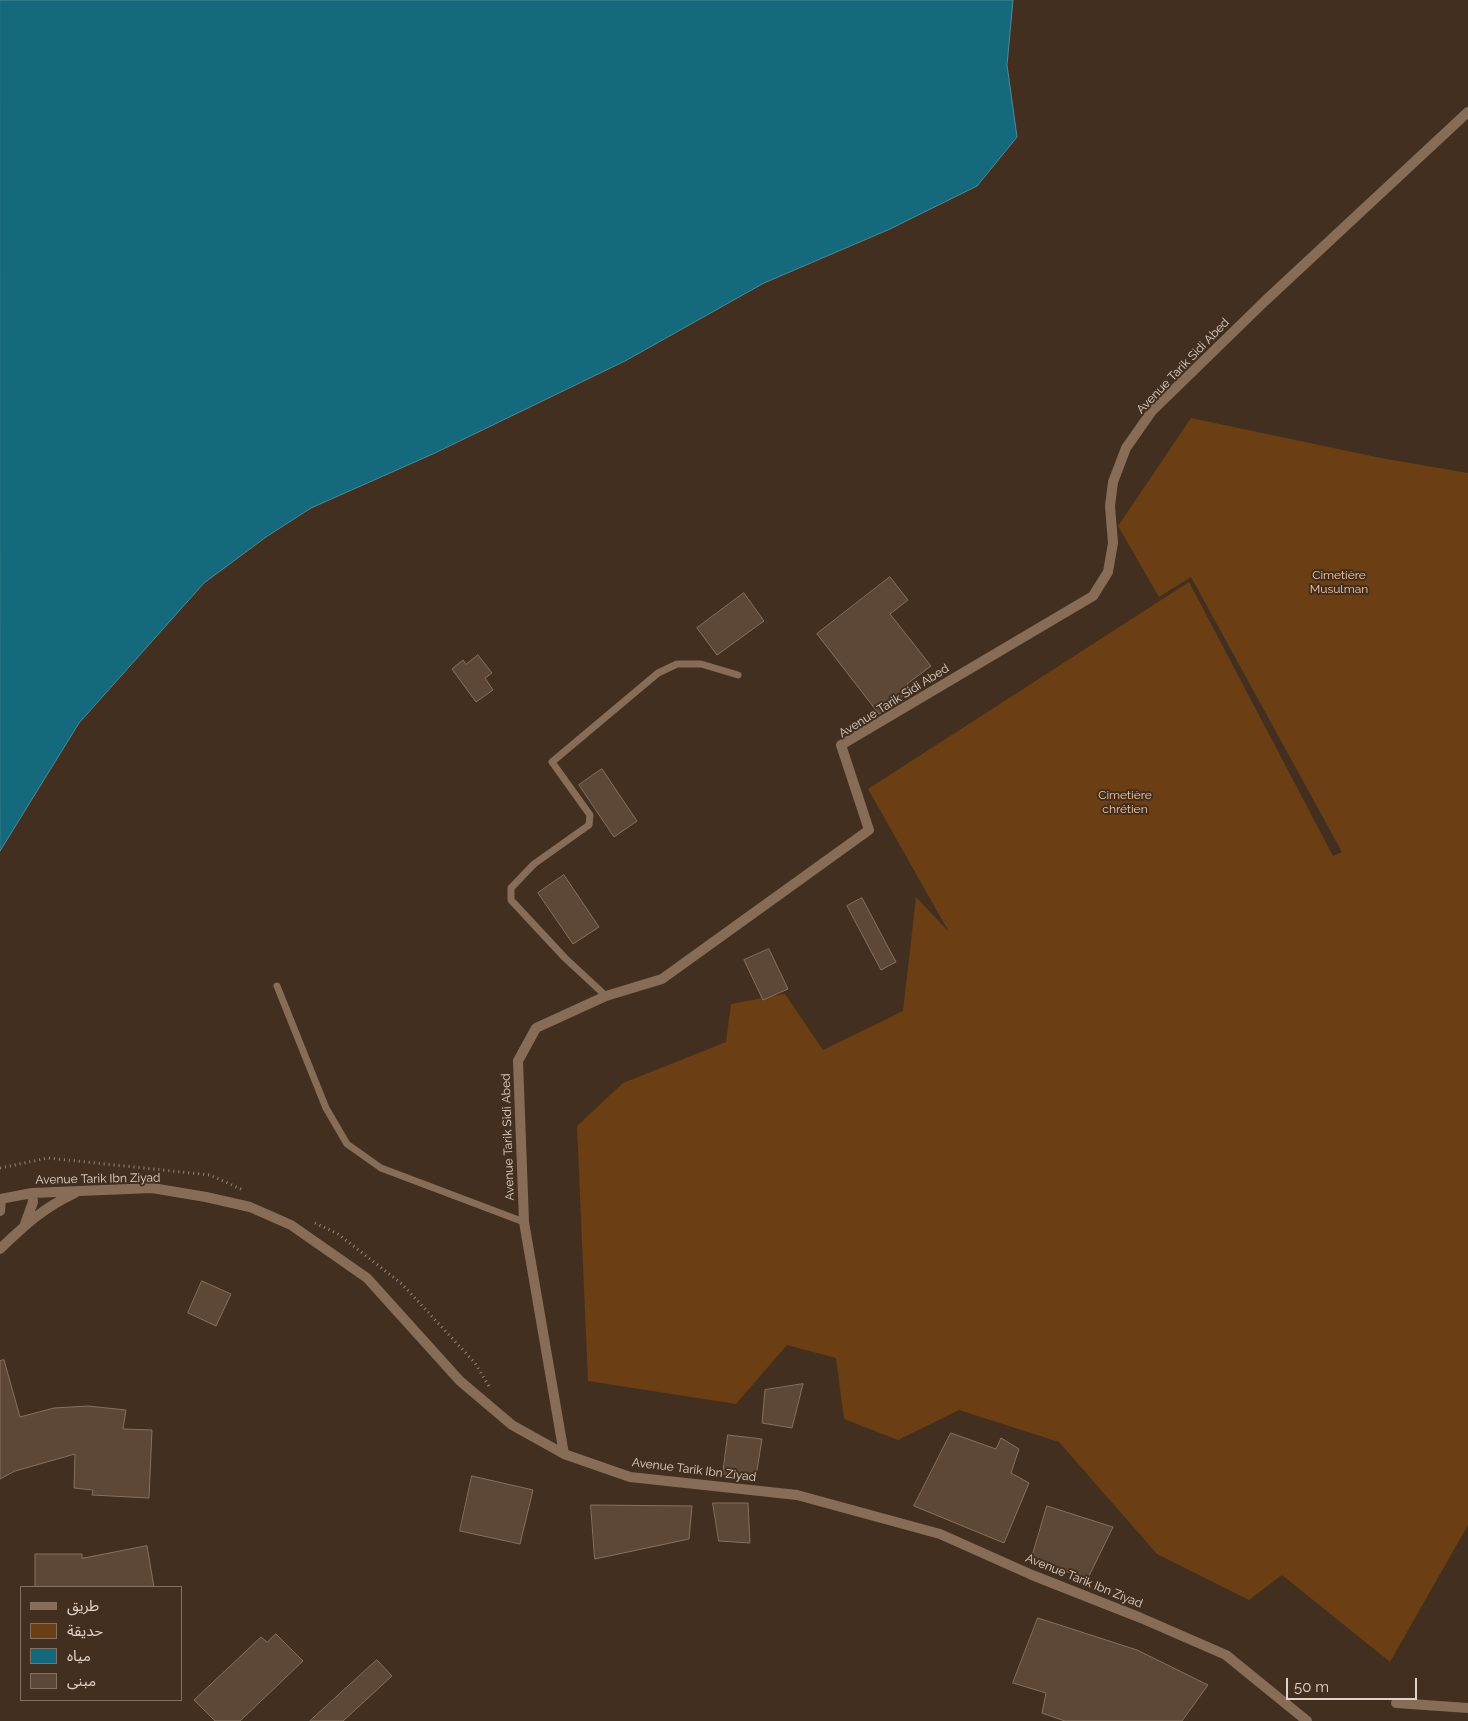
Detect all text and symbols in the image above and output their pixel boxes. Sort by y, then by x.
street label: Avenue Tarik Sidi Abed [1134,315,1232,417]
park label: Cimetière Musulman [1310,568,1368,596]
street label: Avenue Tarik Sidi Abed [836,661,952,741]
park label: Cimetière chrétien [1098,788,1152,816]
street label: Avenue Tarik Sidi Abed [499,1073,517,1201]
street label: Avenue Tarik Ibn Ziyad [35,1171,161,1187]
street label: Avenue Tarik Ibn Ziyad [631,1455,757,1485]
street label: Avenue Tarik Ibn Ziyad [1023,1551,1145,1611]
legend [20,1586,182,1701]
text: طريق [67,1597,99,1615]
text: حديقة [67,1622,103,1640]
text: مياه [67,1647,91,1665]
scale bar [1288,1668,1419,1700]
text: مبنى [67,1672,96,1690]
text: 50 m [1294,1678,1329,1696]

